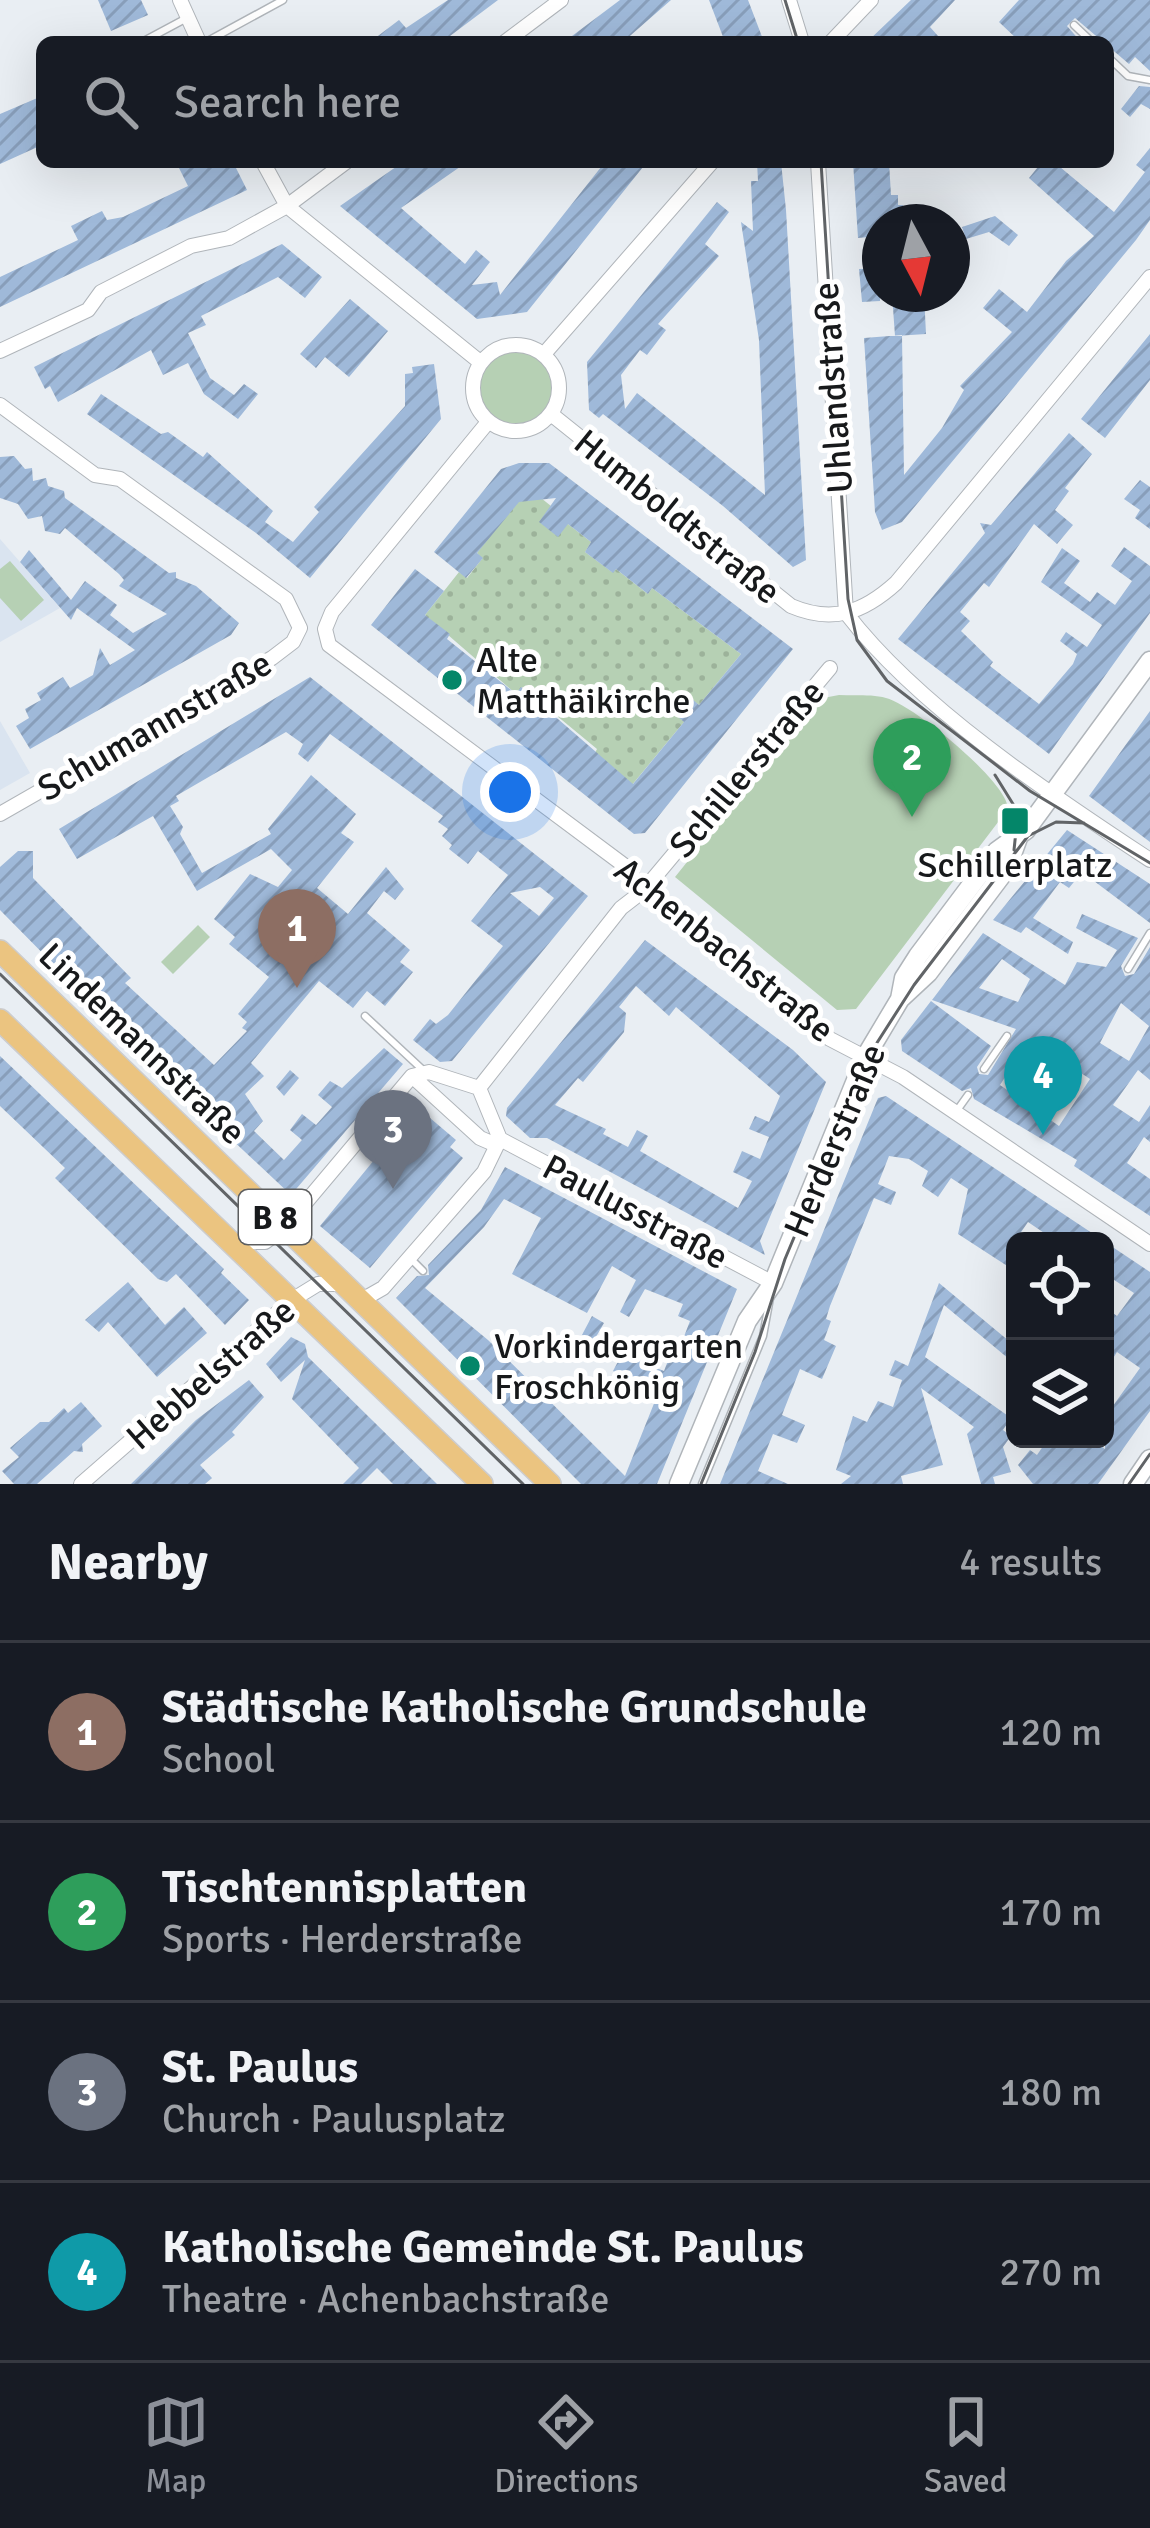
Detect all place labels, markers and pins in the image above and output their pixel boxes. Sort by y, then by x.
place label: Alte Matthäikirche [476,638,691,724]
marker: Alte Matthäikirche [439,667,465,693]
pin: 2 [873,718,951,817]
marker: Schillerplatz [999,805,1031,837]
place label: Schillerplatz [918,843,1112,888]
pin: 1 [258,889,336,988]
pin: 4 [1004,1036,1082,1135]
pin: 3 [354,1090,432,1189]
place label: Vorkindergarten Froschkönig [494,1324,743,1410]
marker: Vorkindergarten Froschkönig [457,1353,483,1379]

